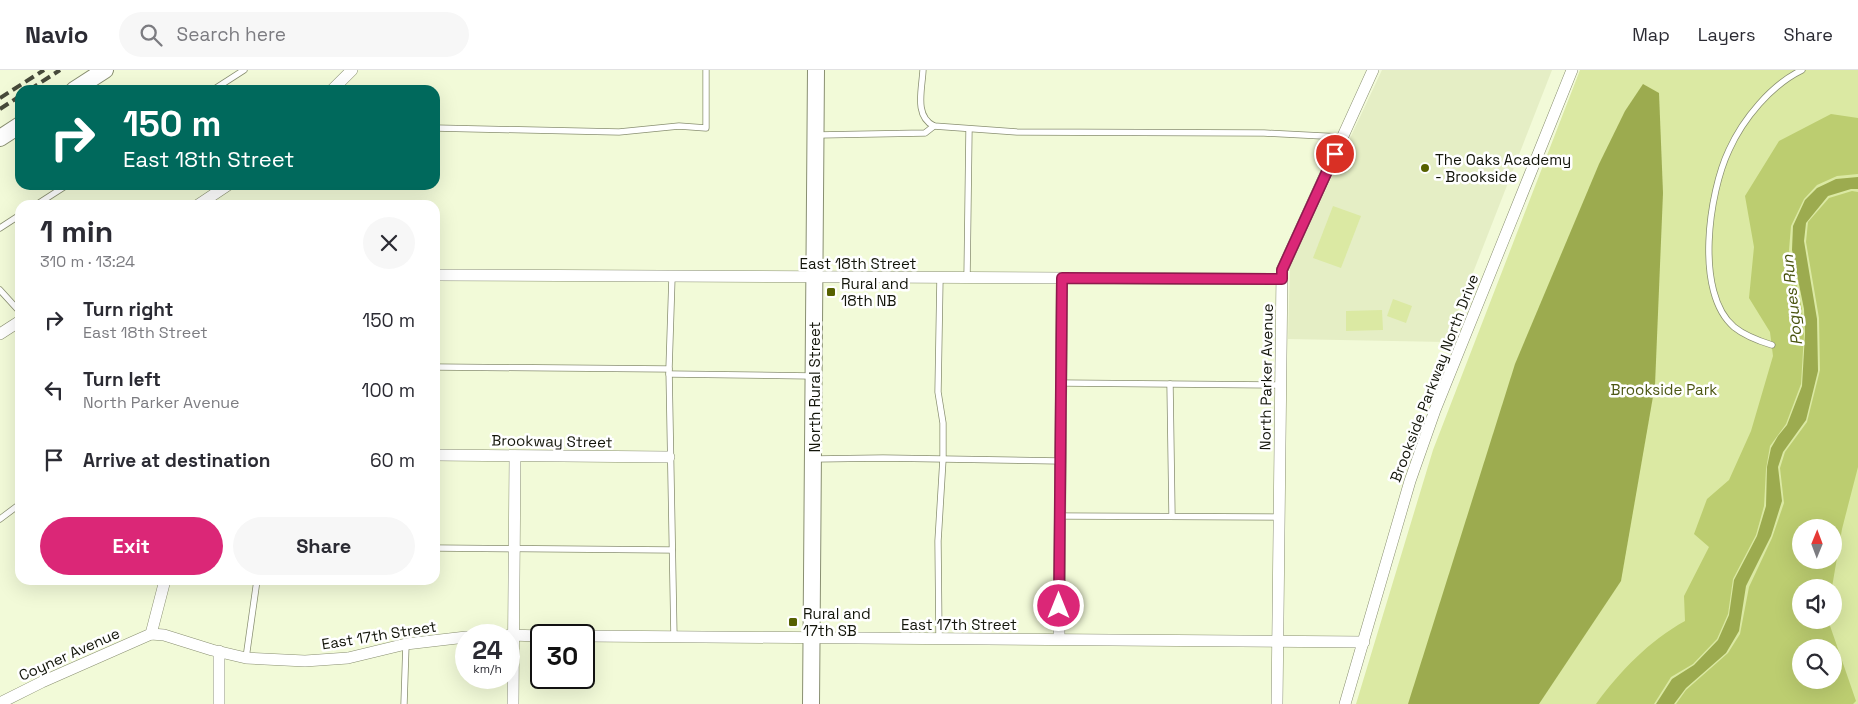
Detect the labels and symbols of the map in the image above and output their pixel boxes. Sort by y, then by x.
pin [1314,133,1356,175]
place label: The Oaks Academy - Brookside [1435,150,1571,186]
marker: The Oaks Academy - Brookside [1419,162,1431,174]
water label: Pogues Run [1777,252,1807,346]
street label: East 18th Street [800,254,917,273]
street label: Brookside Parkway North Drive [1386,271,1483,485]
place label: Rural and 18th NB [841,274,909,310]
marker: Rural and 18th NB [825,286,837,298]
street label: North Parker Avenue [1255,303,1277,451]
street label: North Rural Street [805,321,824,452]
park label: Brookside Park [1611,380,1717,399]
street label: Brookway Street [491,430,613,452]
north arrow [1792,519,1842,569]
position arrow [1032,579,1084,631]
place label: Rural and 17th SB [803,604,871,640]
street label: East 17th Street [901,615,1017,634]
marker: Rural and 17th SB [787,616,799,628]
street label: East 17th Street [320,617,438,653]
street label: Coyner Avenue [16,623,123,685]
speed limit sign: 30 [530,624,595,689]

